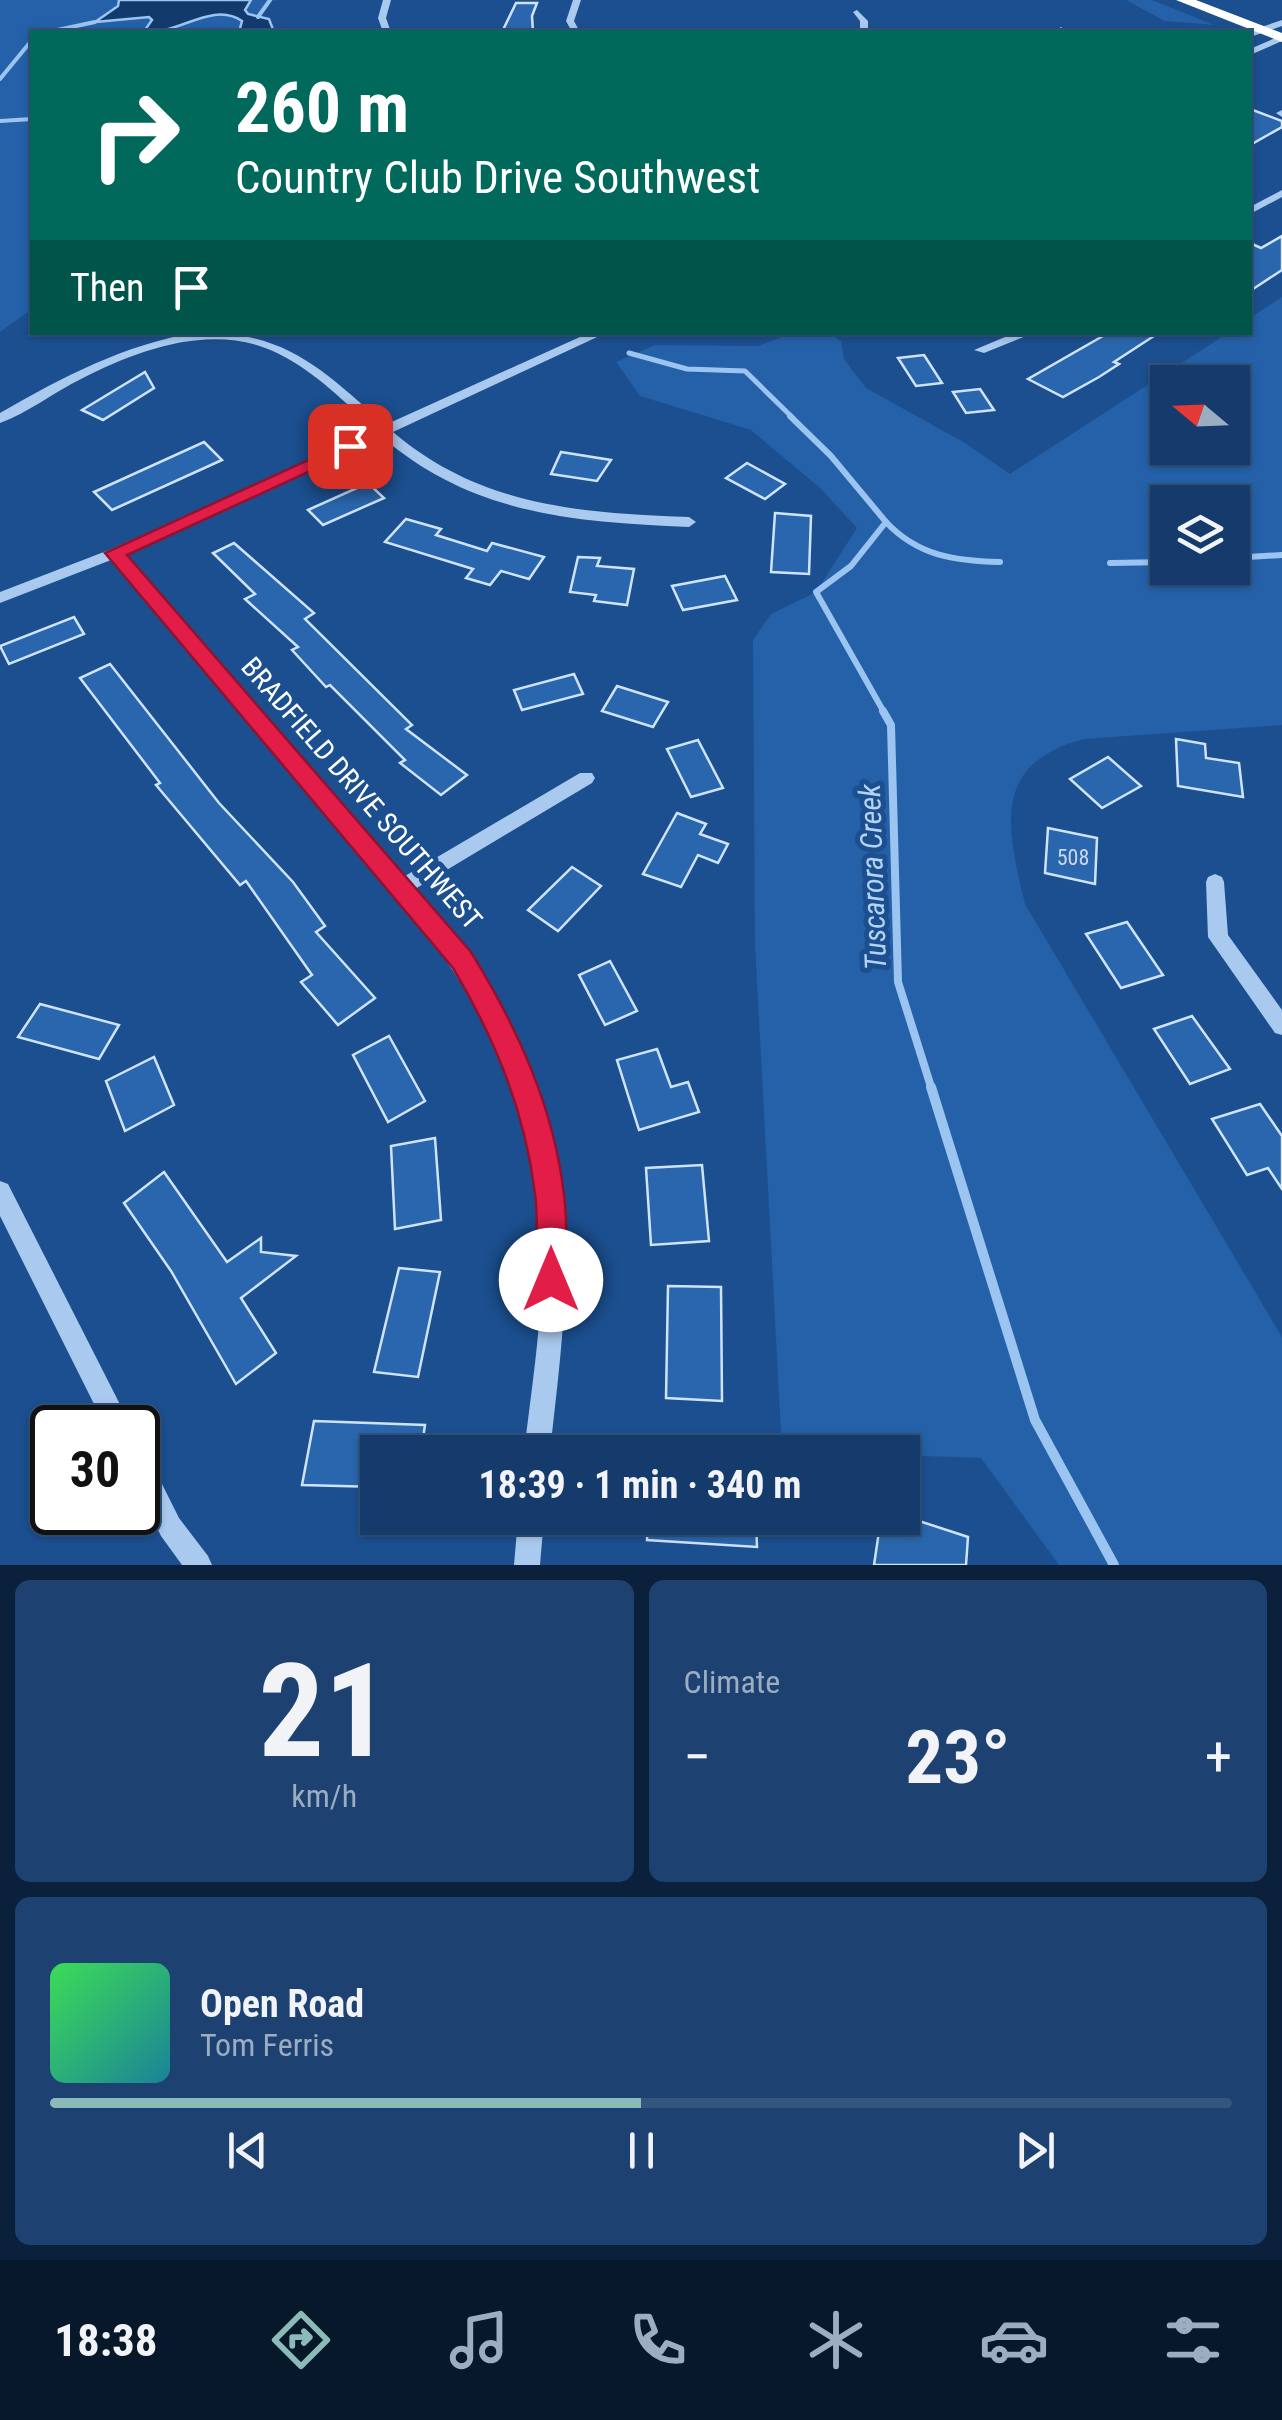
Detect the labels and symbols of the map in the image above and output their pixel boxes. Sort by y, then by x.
north arrow [1150,365,1250,465]
pin [308,404,393,489]
street label: BRADFIELD DRIVE SOUTHWEST [234,651,489,936]
water label: Tuscarora Creek [852,782,893,971]
house number: 508 [1057,845,1089,870]
position arrow [499,1228,603,1332]
speed limit sign: 30 [30,1405,160,1535]

